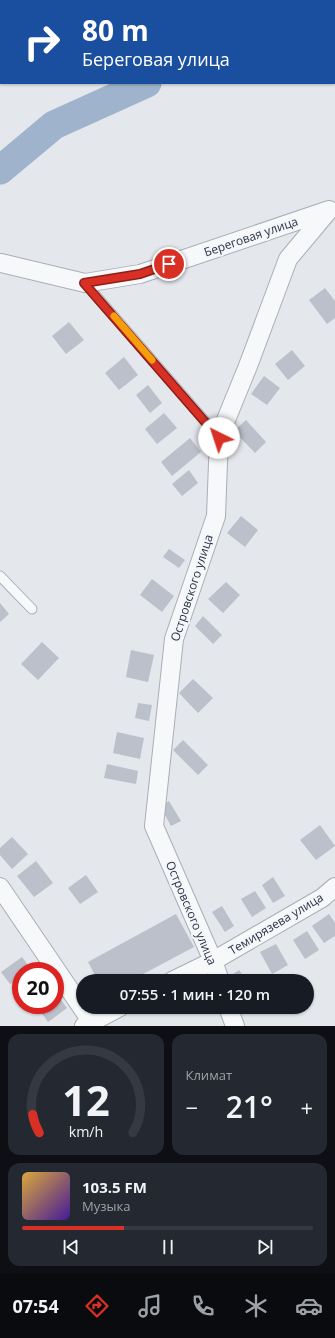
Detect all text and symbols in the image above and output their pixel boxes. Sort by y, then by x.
text: 80 m [82,11,149,49]
icon: right [16,16,68,68]
text: Береговая улица [82,47,230,71]
street label: Береговая улица [201,212,300,261]
pin [152,247,186,281]
icon: arrive [158,253,180,275]
position arrow [198,417,240,459]
street label: Островского улица [166,532,217,644]
street label: Островского улица [162,858,221,967]
street label: Темирязева улица [225,889,326,959]
speed limit sign: 20 [12,962,64,1014]
text: 07:55 · 1 мин · 120 m [120,984,270,1004]
text: Климат [186,1066,232,1084]
text: 12 [62,1071,110,1127]
text: 21° [226,1086,273,1127]
text: − [186,1092,198,1122]
text: + [300,1092,313,1122]
text: km/h [68,1121,103,1140]
text: 103.5 FM [82,1177,147,1197]
text: Музыка [82,1197,130,1215]
icon: previous [60,1236,82,1258]
icon: pause [157,1236,179,1258]
icon: next [254,1236,276,1258]
icon: directions [83,1292,111,1320]
icon: music [136,1292,164,1320]
icon: phone [189,1292,217,1320]
icon: climate [242,1292,270,1320]
icon: car [295,1292,323,1320]
text: 07:54 [12,1294,59,1318]

